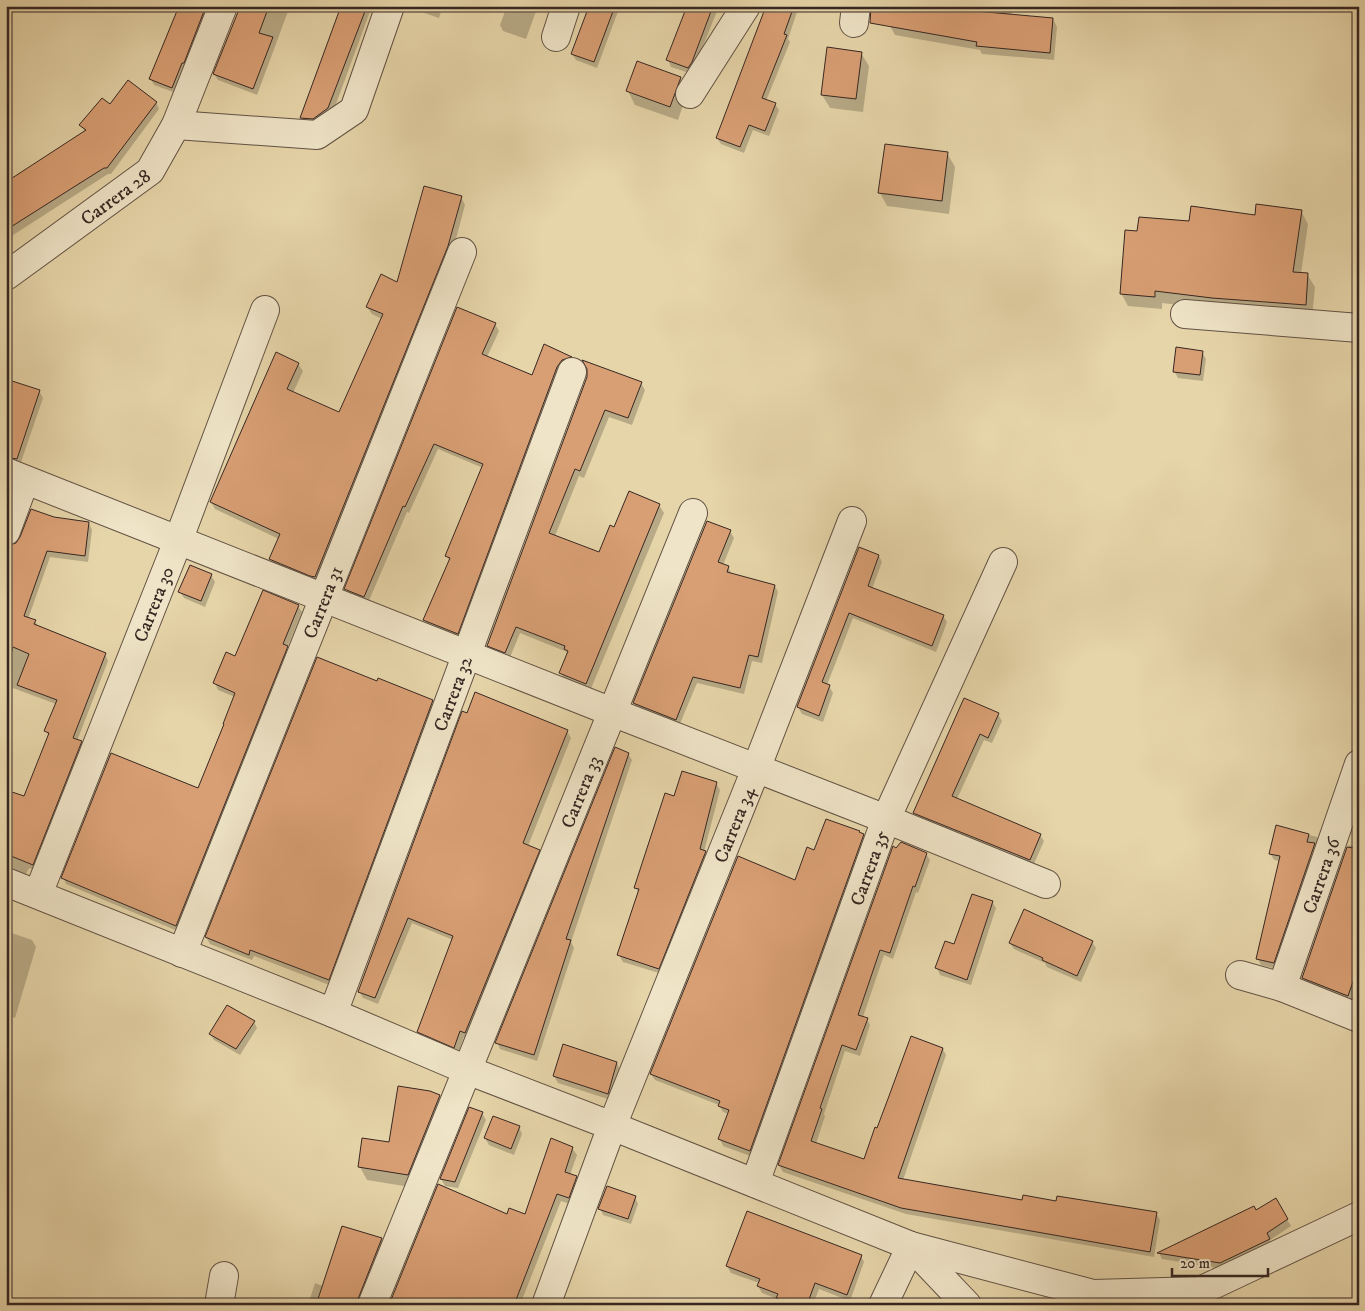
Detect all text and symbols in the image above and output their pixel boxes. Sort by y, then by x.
street label: Carrera 28 [77,165,155,231]
street label: Carrera 30 [129,563,180,646]
street label: Carrera 31 [299,563,348,642]
street label: Carrera 32 [429,653,478,735]
street label: Carrera 33 [557,753,606,832]
street label: Carrera 34 [709,783,761,866]
street label: Carrera 35 [846,827,894,909]
street label: Carrera 36 [1298,834,1346,917]
scale bar [1172,1246,1269,1278]
text: 20 m [1180,1254,1210,1273]

